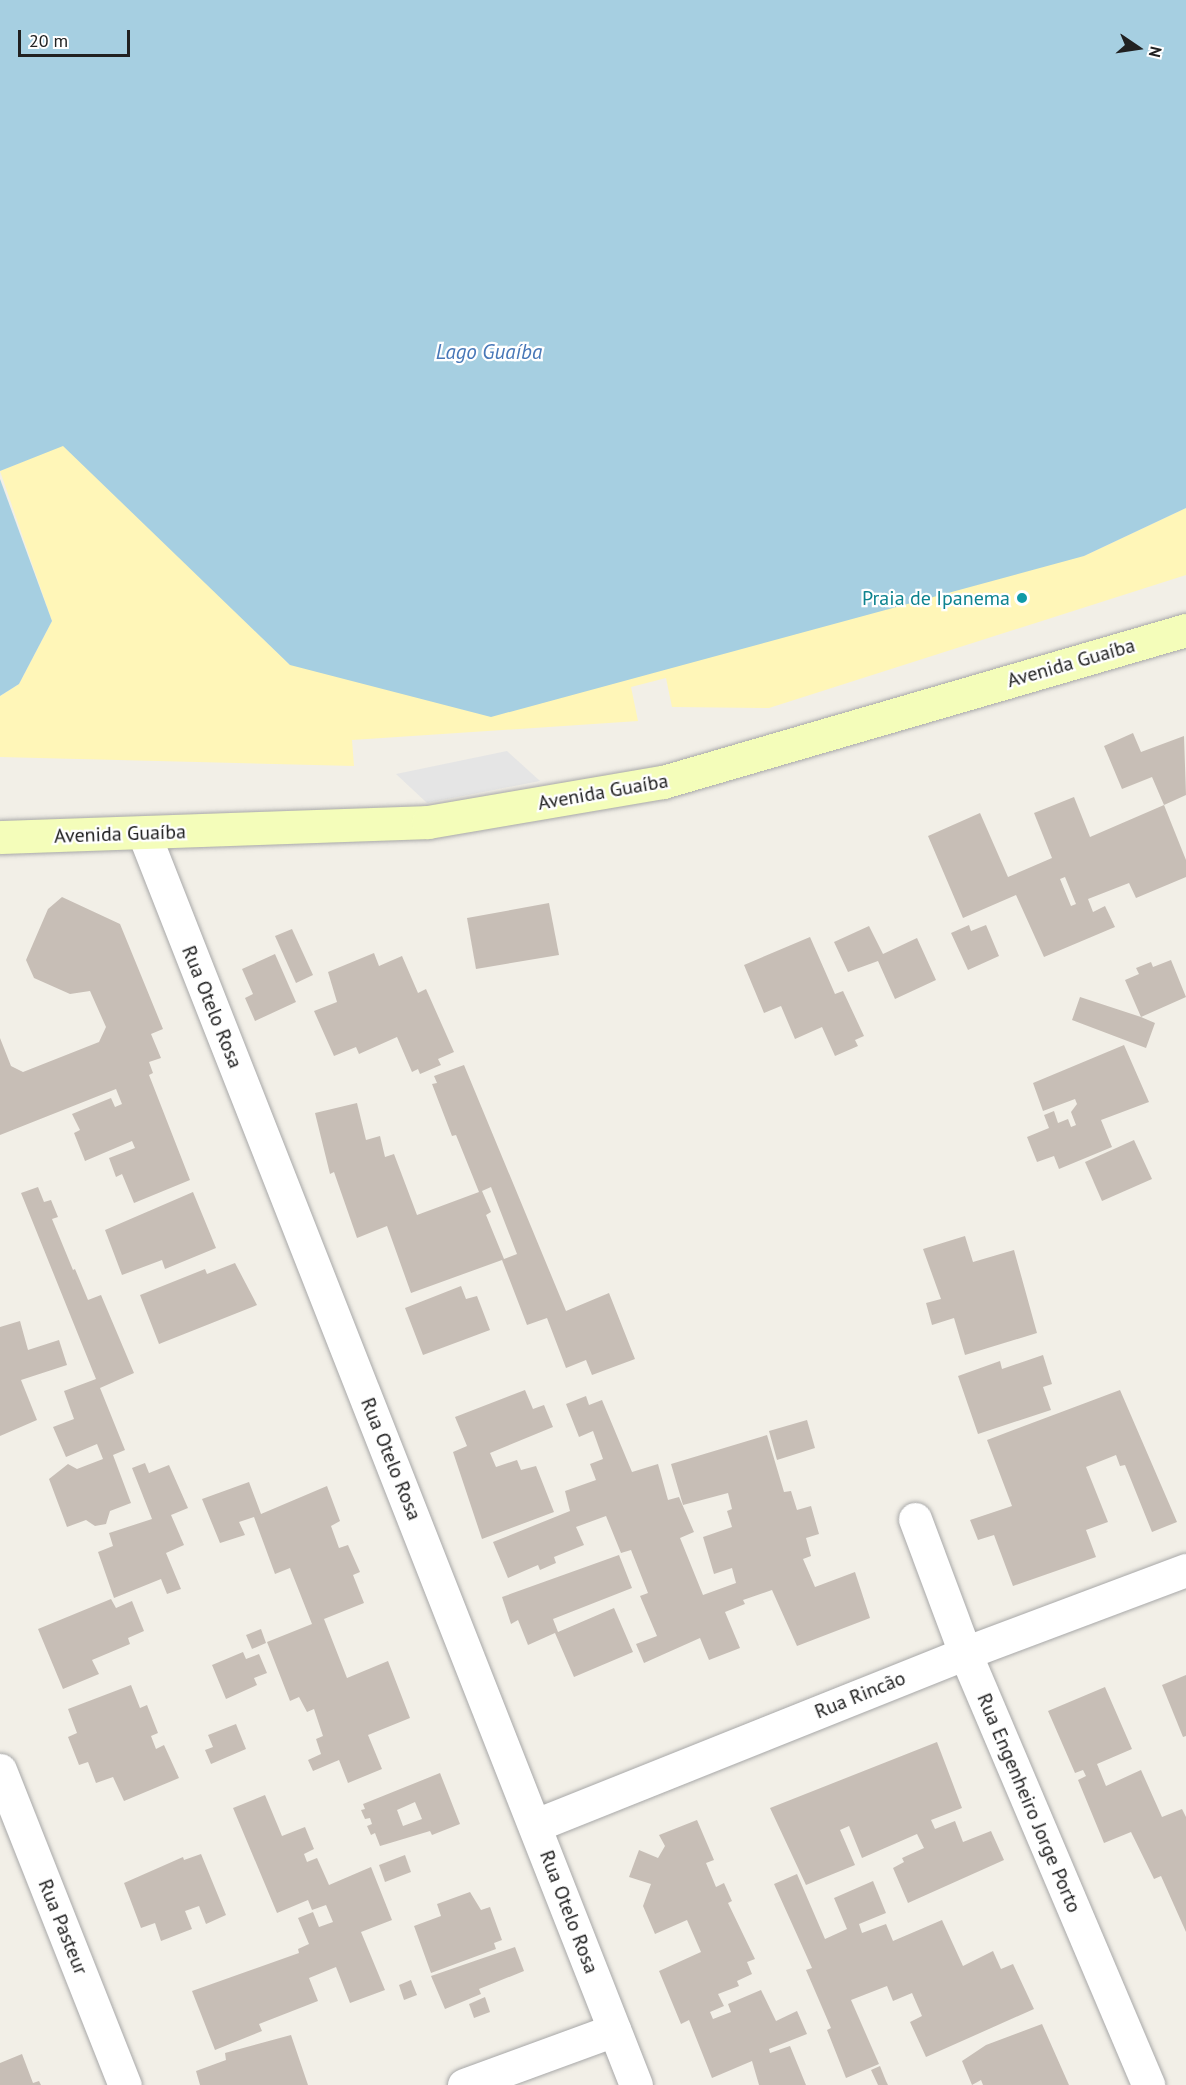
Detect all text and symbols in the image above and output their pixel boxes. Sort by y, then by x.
scale bar [21,18,134,56]
north arrow [1108,18,1168,78]
text: 20 m [29,29,68,52]
text: N [1145,45,1166,59]
water label: Lago Guaíba [436,339,542,365]
place label: Praia de Ipanema [862,586,1010,610]
marker: Praia de Ipanema [1015,591,1029,605]
street label: Avenida Guaíba [1004,633,1138,693]
street label: Avenida Guaíba [536,769,670,815]
street label: Avenida Guaíba [54,820,186,848]
street label: Rua Otelo Rosa [177,942,247,1072]
street label: Rua Otelo Rosa [356,1394,426,1524]
street label: Rua Rincão [811,1666,909,1724]
street label: Rua Engenheiro Jorge Porto [972,1690,1086,1916]
street label: Rua Otelo Rosa [534,1847,604,1977]
street label: Rua Pasteur [33,1876,93,1978]

